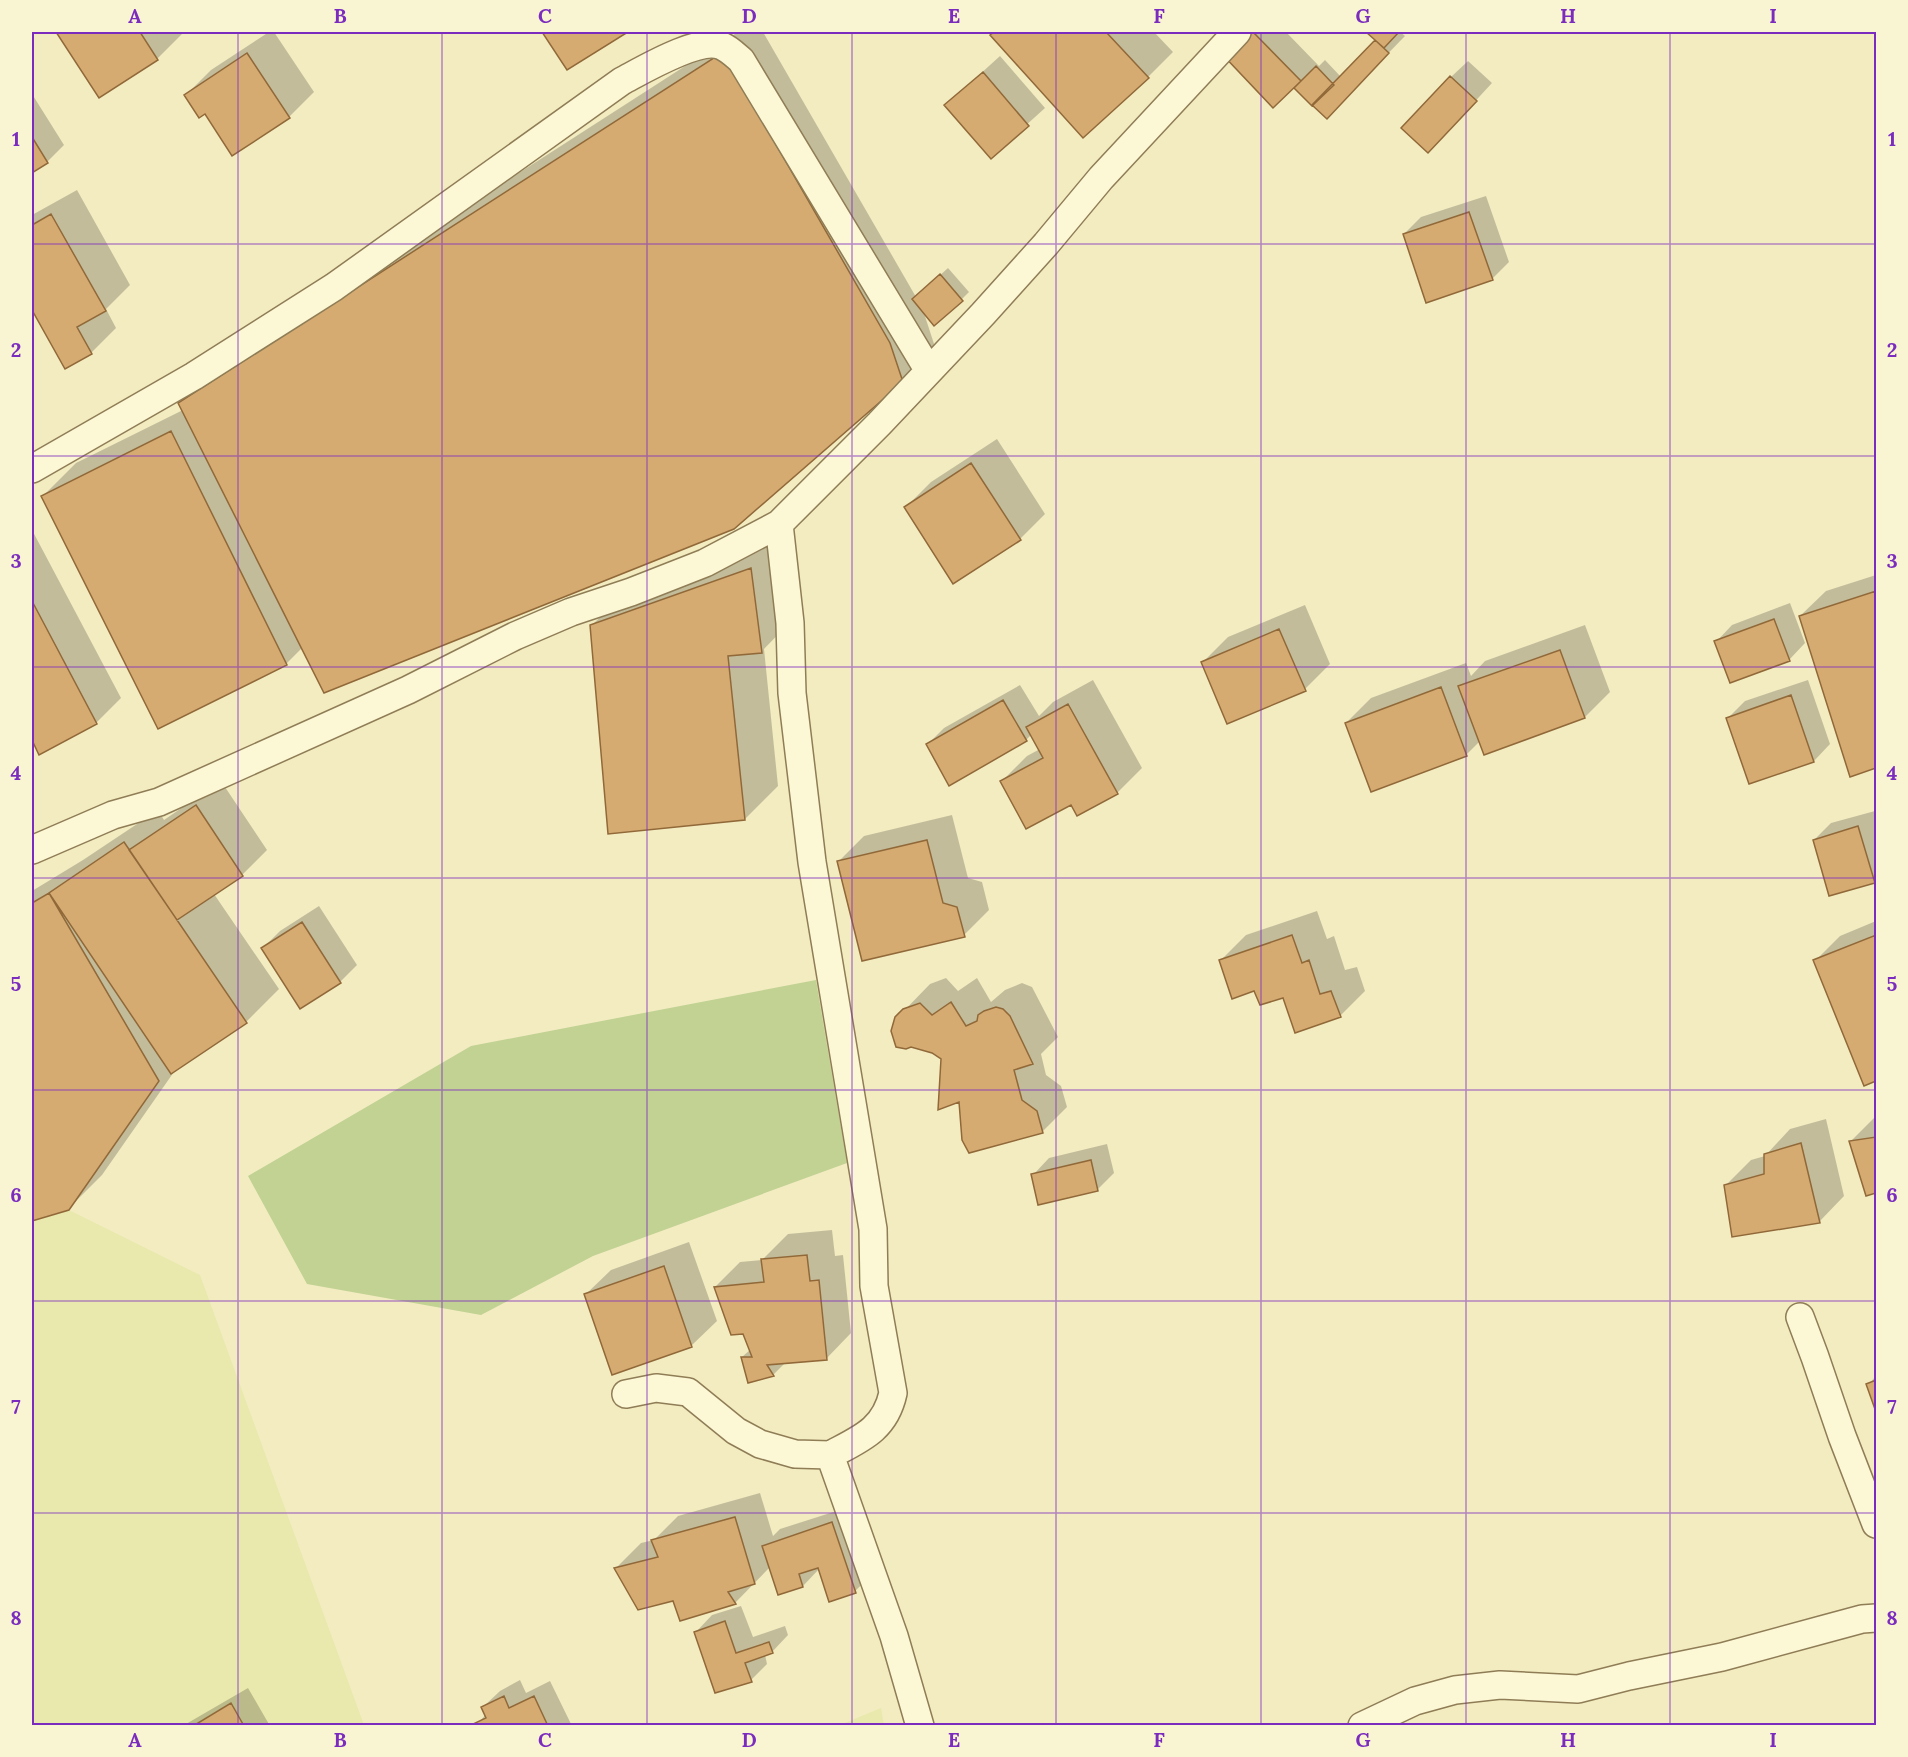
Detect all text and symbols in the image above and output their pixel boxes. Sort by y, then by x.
text: A [128,3,142,28]
text: B [333,3,347,28]
text: C [538,3,552,28]
text: D [741,3,757,28]
text: E [948,3,960,28]
text: F [1153,3,1165,28]
text: G [1355,3,1371,28]
text: H [1560,3,1576,28]
text: I [1769,3,1777,28]
text: 1 [12,126,20,151]
text: 1 [1888,126,1896,151]
text: 2 [11,337,21,362]
text: 2 [1887,337,1897,362]
text: 3 [10,548,22,573]
text: 3 [1886,548,1898,573]
text: 4 [11,760,22,785]
text: 4 [1887,760,1898,785]
text: 5 [11,971,22,996]
text: 5 [1887,971,1898,996]
text: 6 [10,1182,22,1207]
text: 6 [1886,1182,1898,1207]
text: 7 [11,1394,21,1419]
text: 7 [1887,1394,1897,1419]
text: 8 [10,1605,22,1630]
text: 8 [1886,1605,1898,1630]
text: A [128,1727,142,1752]
text: B [333,1727,347,1752]
text: C [538,1727,552,1752]
text: D [741,1727,757,1752]
text: E [948,1727,960,1752]
text: F [1153,1727,1165,1752]
text: G [1355,1727,1371,1752]
text: H [1560,1727,1576,1752]
text: I [1769,1727,1777,1752]

